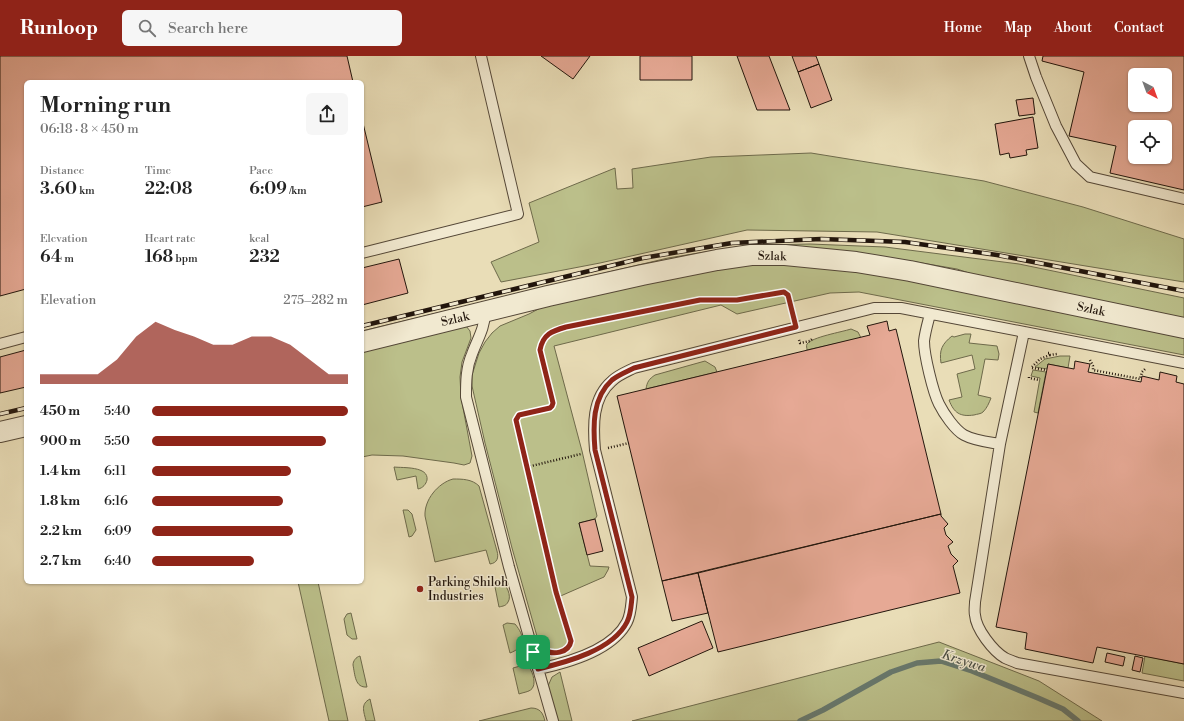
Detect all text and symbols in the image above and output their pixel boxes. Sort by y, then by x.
search box [122,10,402,46]
text: Runloop [20,16,98,40]
icon: search [136,17,158,39]
text: Search here [168,19,248,38]
text: Home [944,19,982,37]
text: Map [1004,19,1032,37]
text: About [1054,19,1092,37]
text: Contact [1114,19,1164,37]
north arrow [1128,68,1172,112]
map controls [1128,68,1172,164]
text: Morning run [40,92,171,119]
button: share [306,93,348,135]
button: locate [1128,120,1172,164]
text: 06:18 · 8 × 450 m [40,121,139,137]
text: Distance [40,164,84,178]
text: Time [145,164,171,178]
text: Pace [249,164,273,178]
text: 3.60 [40,178,77,200]
text: 22:08 [145,178,192,200]
text: 6:09 [249,178,287,200]
text: km [77,184,95,198]
text: /km [287,184,307,198]
text: Elevation [40,232,88,246]
text: Heart rate [145,232,195,246]
text: kcal [249,232,269,246]
text: 64 [40,246,62,268]
text: 168 [145,246,173,268]
text: 232 [249,246,280,268]
street label: Szlak [758,249,787,264]
text: m [62,252,74,266]
text: bpm [173,252,198,266]
text: Elevation [40,292,96,308]
text: 275–282 m [283,292,348,308]
street label: Szlak [1075,299,1107,320]
street label: Szlak [440,309,471,330]
text: 450 m [40,403,80,419]
text: 5:40 [104,403,130,419]
text: 900 m [40,433,81,449]
text: 5:50 [104,433,130,449]
text: 1.4 km [40,463,81,479]
text: 6:11 [104,463,126,479]
text: 1.8 km [40,493,80,509]
text: 6:16 [104,493,128,509]
text: 2.2 km [40,523,82,539]
text: 6:09 [104,523,131,539]
text: 2.7 km [40,553,81,569]
text: 6:40 [104,553,131,569]
place label: Parking Shiloh Industries [428,575,508,604]
marker: Parking Shiloh Industries [415,584,425,594]
pin [516,635,550,669]
icon: arrive [522,641,544,663]
water label: Krzywa [940,646,988,676]

